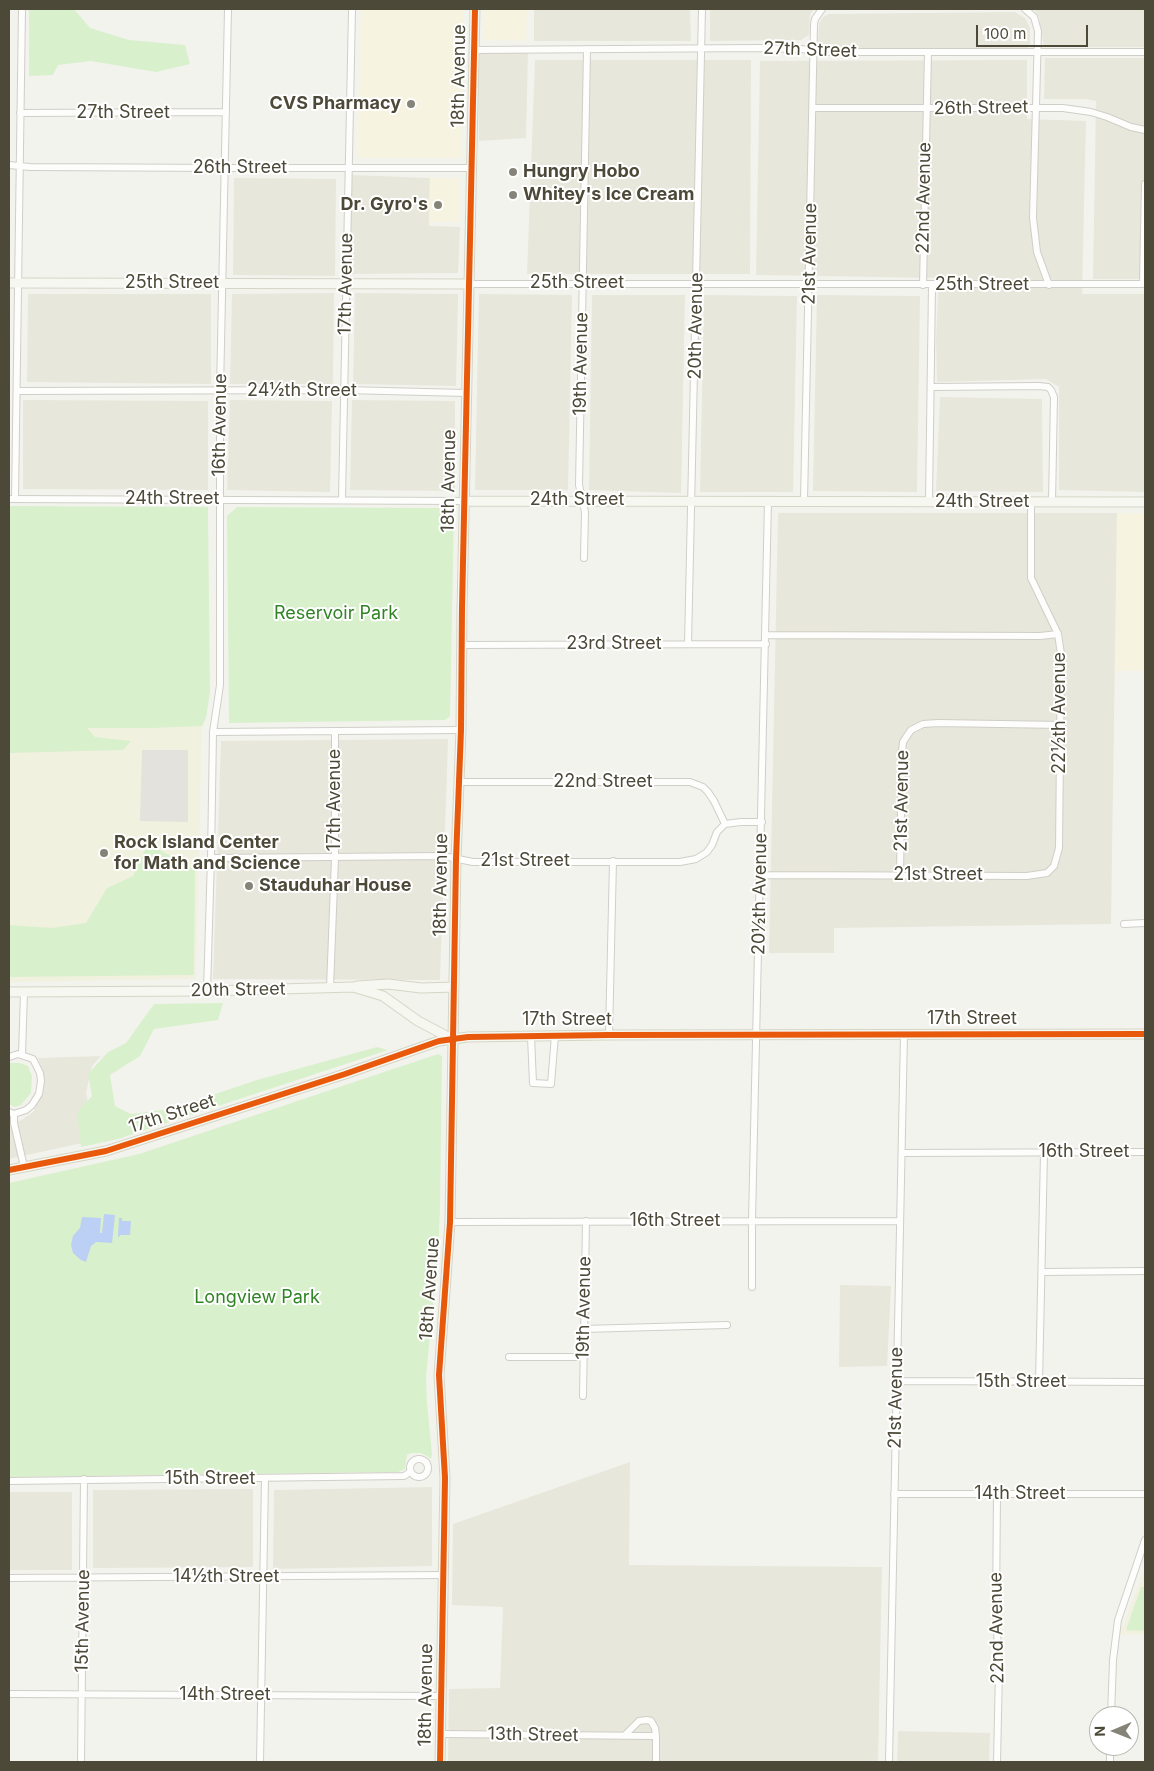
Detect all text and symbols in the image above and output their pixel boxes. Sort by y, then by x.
scale bar [979,15,1092,47]
street label: 18th Avenue [447,24,471,128]
text: 100 m [984,24,1026,43]
street label: 27th Street [763,38,857,62]
place label: CVS Pharmacy [269,93,401,115]
street label: 26th Street [934,96,1028,120]
marker: CVS Pharmacy [405,98,417,110]
street label: 27th Street [76,102,170,124]
street label: 22nd Avenue [912,142,936,254]
street label: 26th Street [193,157,287,179]
place label: Hungry Hobo [523,161,640,183]
marker: Hungry Hobo [507,166,519,178]
place label: Whitey's Ice Cream [523,184,694,206]
marker: Whitey's Ice Cream [507,189,519,201]
place label: Dr. Gyro's [341,194,428,216]
marker: Dr. Gyro's [432,199,444,211]
street label: 21st Avenue [798,203,822,305]
street label: 17th Avenue [334,233,358,335]
street label: 25th Street [125,272,219,294]
street label: 25th Street [530,272,624,294]
street label: 20th Avenue [684,272,708,380]
street label: 25th Street [935,274,1029,296]
street label: 19th Avenue [569,312,593,416]
street label: 16th Avenue [208,373,232,477]
street label: 24½th Street [247,380,357,402]
street label: 18th Avenue [437,429,461,533]
street label: 24th Street [125,488,219,510]
street label: 24th Street [530,489,624,511]
street label: 24th Street [935,491,1029,513]
park label: Reservoir Park [274,603,398,625]
street label: 23rd Street [566,633,662,655]
street label: 22½th Avenue [1049,652,1071,774]
street label: 17th Avenue [324,749,346,851]
street label: 21st Avenue [890,750,914,852]
street label: 22nd Street [553,771,653,793]
place label: Rock Island Center for Math and Science [114,832,300,874]
street label: 18th Avenue [429,833,453,937]
street label: 20½th Avenue [748,833,772,955]
marker: Rock Island Center for Math and Science [98,847,110,859]
street label: 21st Street [480,850,570,872]
street label: 21st Street [893,864,983,886]
place label: Stauduhar House [259,875,411,897]
marker: Stauduhar House [243,880,255,892]
street label: 20th Street [190,978,286,1002]
street label: 17th Street [927,1008,1017,1030]
street label: 17th Street [522,1009,612,1031]
street label: 17th Street [126,1090,218,1138]
street label: 16th Street [1039,1141,1129,1163]
street label: 16th Street [630,1210,720,1232]
street label: 18th Avenue [416,1237,444,1341]
street label: 19th Avenue [572,1256,596,1360]
park label: Longview Park [194,1287,320,1309]
street label: 21st Avenue [884,1347,908,1449]
street label: 15th Street [976,1371,1066,1393]
street label: 15th Street [165,1468,255,1490]
street label: 14th Street [974,1483,1066,1505]
street label: 14½th Street [173,1566,279,1588]
street label: 15th Avenue [71,1569,95,1673]
street label: 22nd Avenue [985,1572,1009,1684]
street label: 18th Avenue [414,1643,438,1747]
street label: 14th Street [179,1684,271,1706]
north arrow [1089,1706,1139,1756]
street label: 13th Street [487,1723,579,1747]
text: N [1091,1726,1108,1737]

